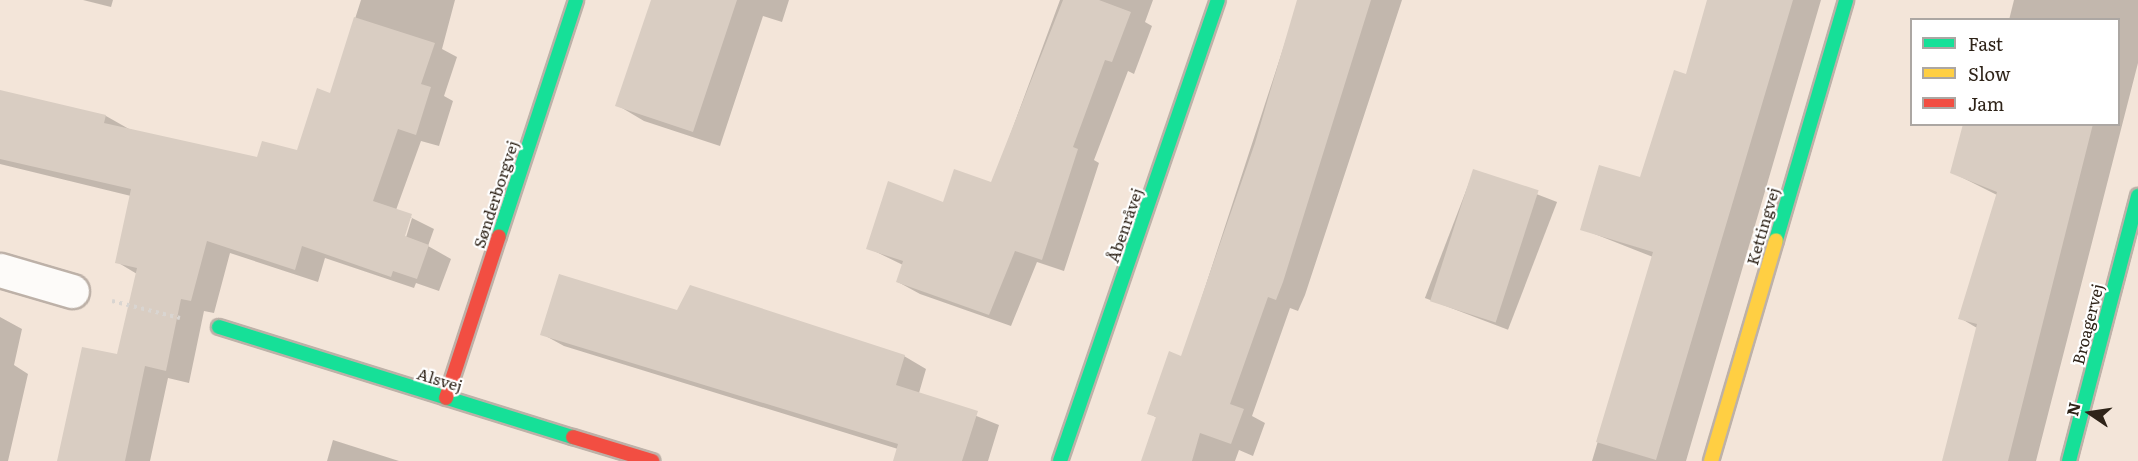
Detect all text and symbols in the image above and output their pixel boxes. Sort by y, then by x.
legend [1910,18,2120,126]
text: Fast [1968,30,2003,57]
text: Slow [1968,60,2010,87]
text: Jam [1968,90,2004,117]
street label: Sønderborgvej [469,138,521,250]
street label: Åbenråvej [1102,185,1146,265]
street label: Kettingvej [1742,185,1782,267]
street label: Broagervej [2068,282,2106,366]
street label: Alsvej [415,363,465,395]
north arrow [2060,383,2120,443]
text: N [2059,400,2086,418]

